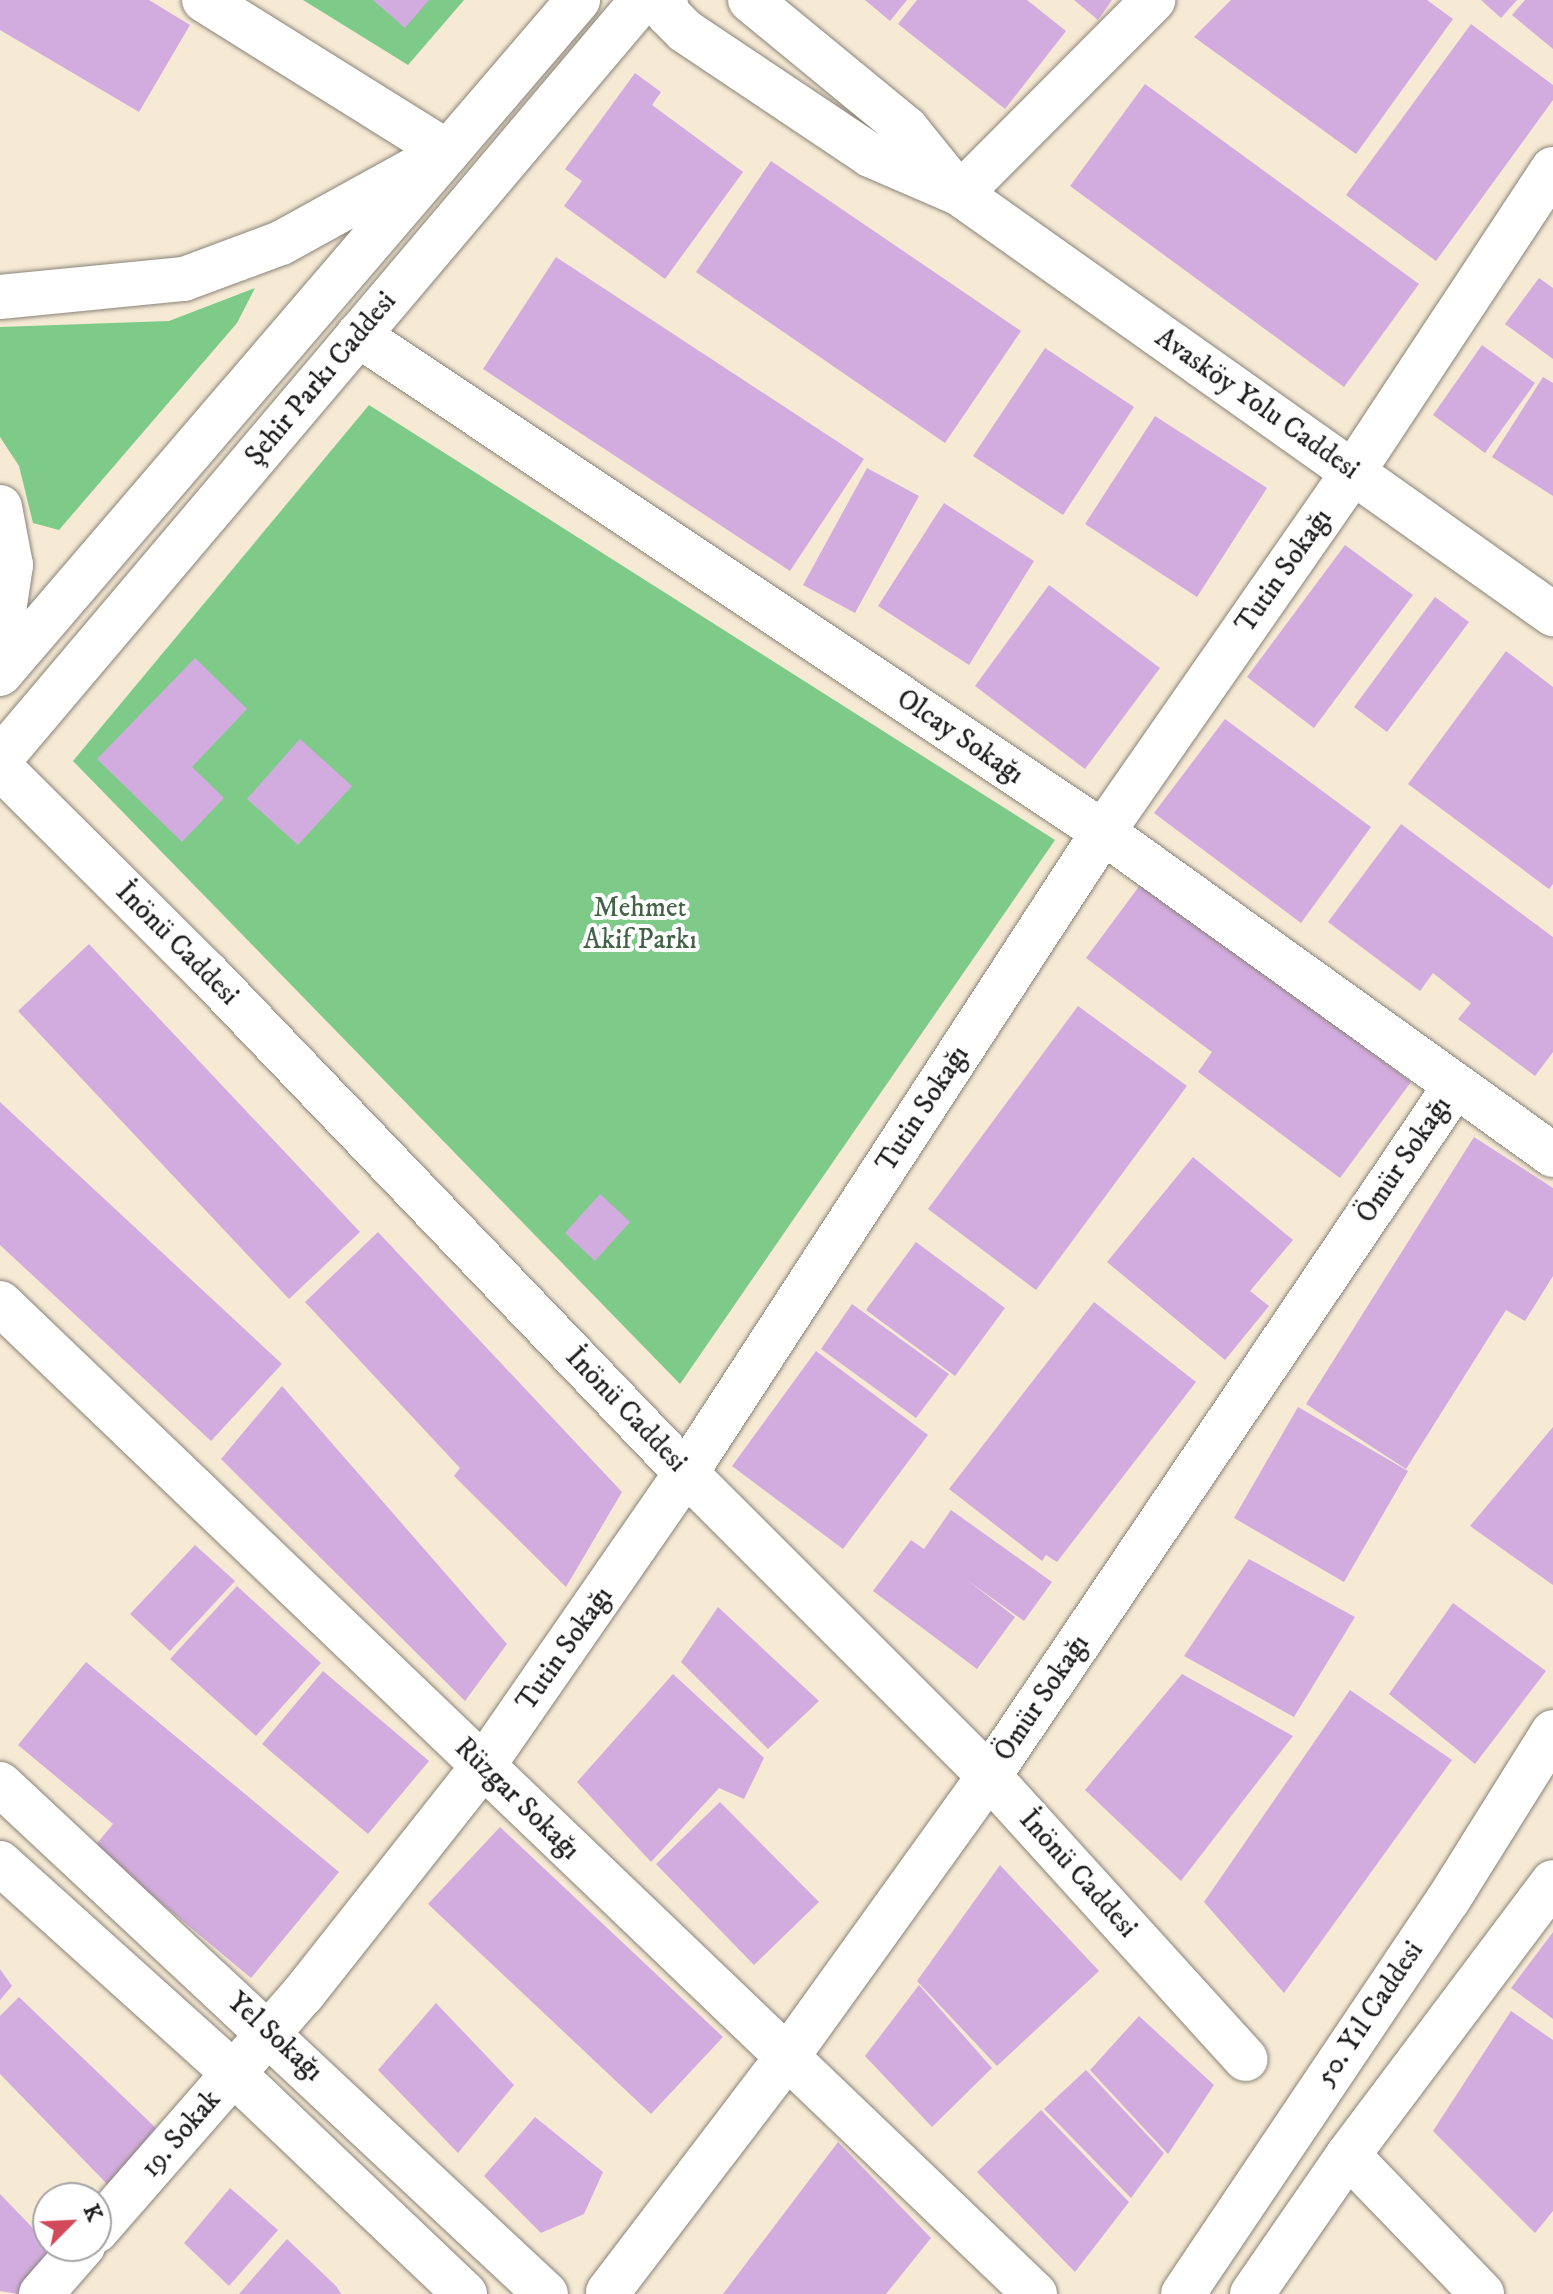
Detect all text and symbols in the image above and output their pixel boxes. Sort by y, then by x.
street label: Şehir Parkı Caddesi [238,285,404,473]
street label: Avasköy Yolu Caddesi [1149,321,1365,487]
street label: Tutin Sokağı [1229,502,1339,640]
street label: Olcay Sokağı [890,682,1030,792]
street label: İnönü Caddesi [108,875,246,1013]
park label: Mehmet Akif Parkı [583,891,697,957]
street label: Tutin Sokağı [870,1039,976,1179]
street label: Ömür Sokağı [1349,1090,1459,1230]
street label: İnönü Caddesi [558,1341,694,1479]
street label: Tutin Sokağı [510,1580,620,1718]
street label: Ömür Sokağı [987,1628,1097,1768]
street label: Rüzgar Sokağı [447,1731,587,1867]
street label: İnönü Caddesi [1012,1803,1144,1945]
street label: 50. Yıl Caddesi [1309,1935,1431,2093]
street label: Yel Sokağı [220,1985,330,2089]
street label: 19. Sokak [134,2083,228,2185]
north arrow [32,2182,112,2262]
text: K [77,2200,108,2225]

